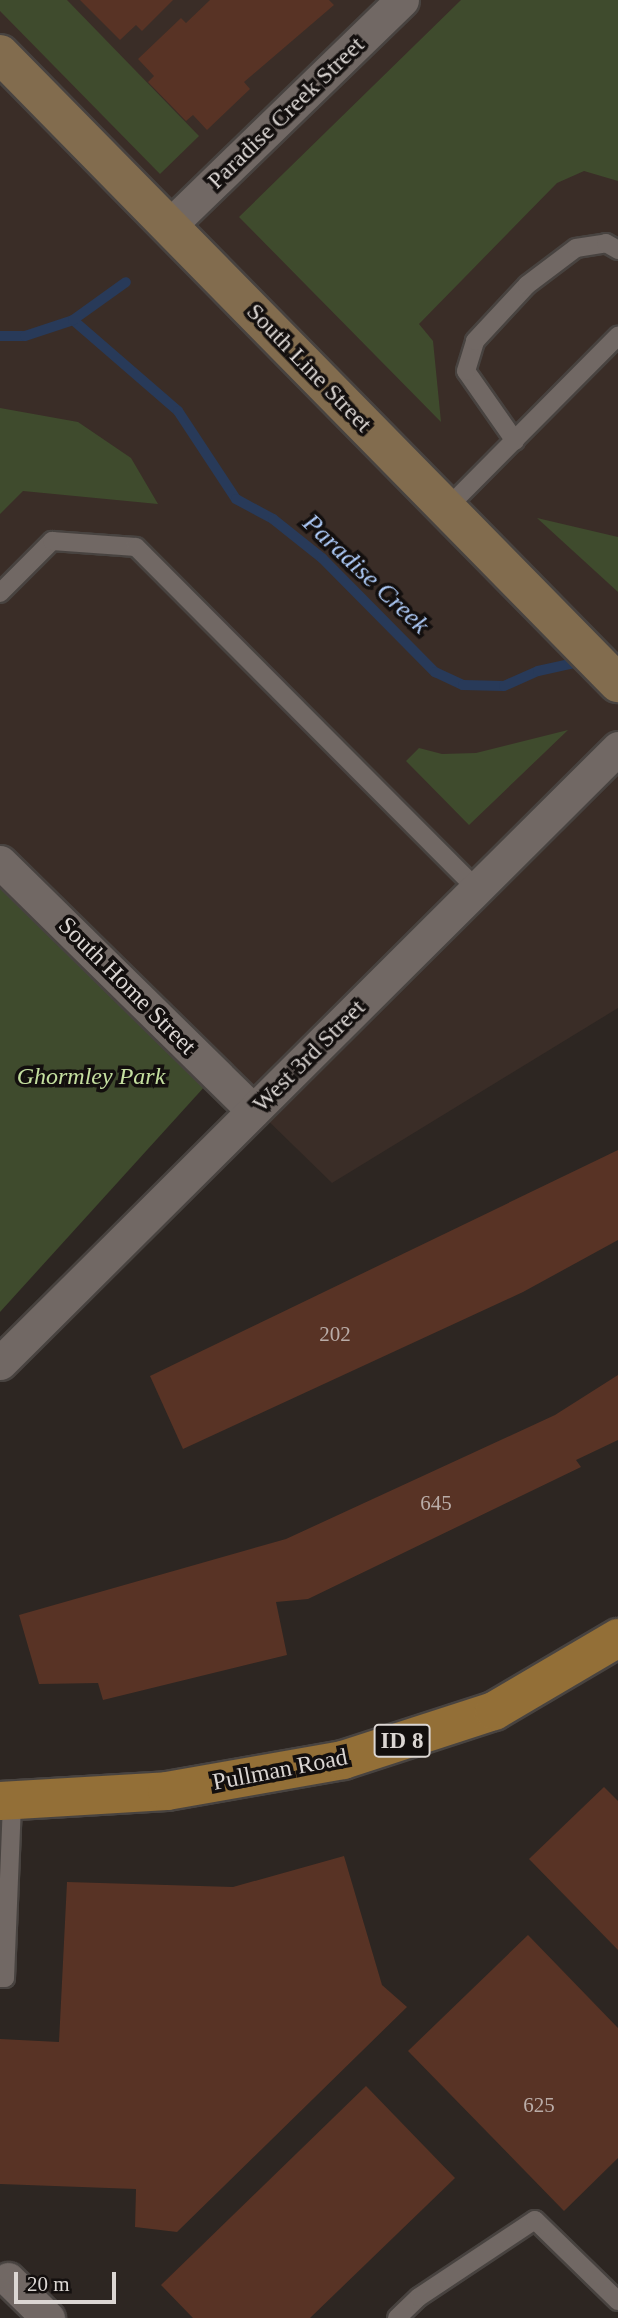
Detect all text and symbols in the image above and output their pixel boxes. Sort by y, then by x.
street label: Paradise Creek Street [202,31,370,195]
street label: South Line Street [240,298,378,438]
water label: Paradise Creek [296,508,436,640]
street label: South Home Street [52,911,202,1061]
street label: West 3rd Street [247,994,371,1118]
park label: Ghormley Park [17,1063,165,1091]
house number: 202 [319,1321,351,1347]
house number: 645 [420,1490,452,1516]
road number: ID 8 [372,1722,432,1760]
street label: Pullman Road [210,1743,350,1797]
house number: 625 [523,2092,555,2118]
scale bar [18,2258,119,2302]
text: 20 m [27,2272,70,2296]

